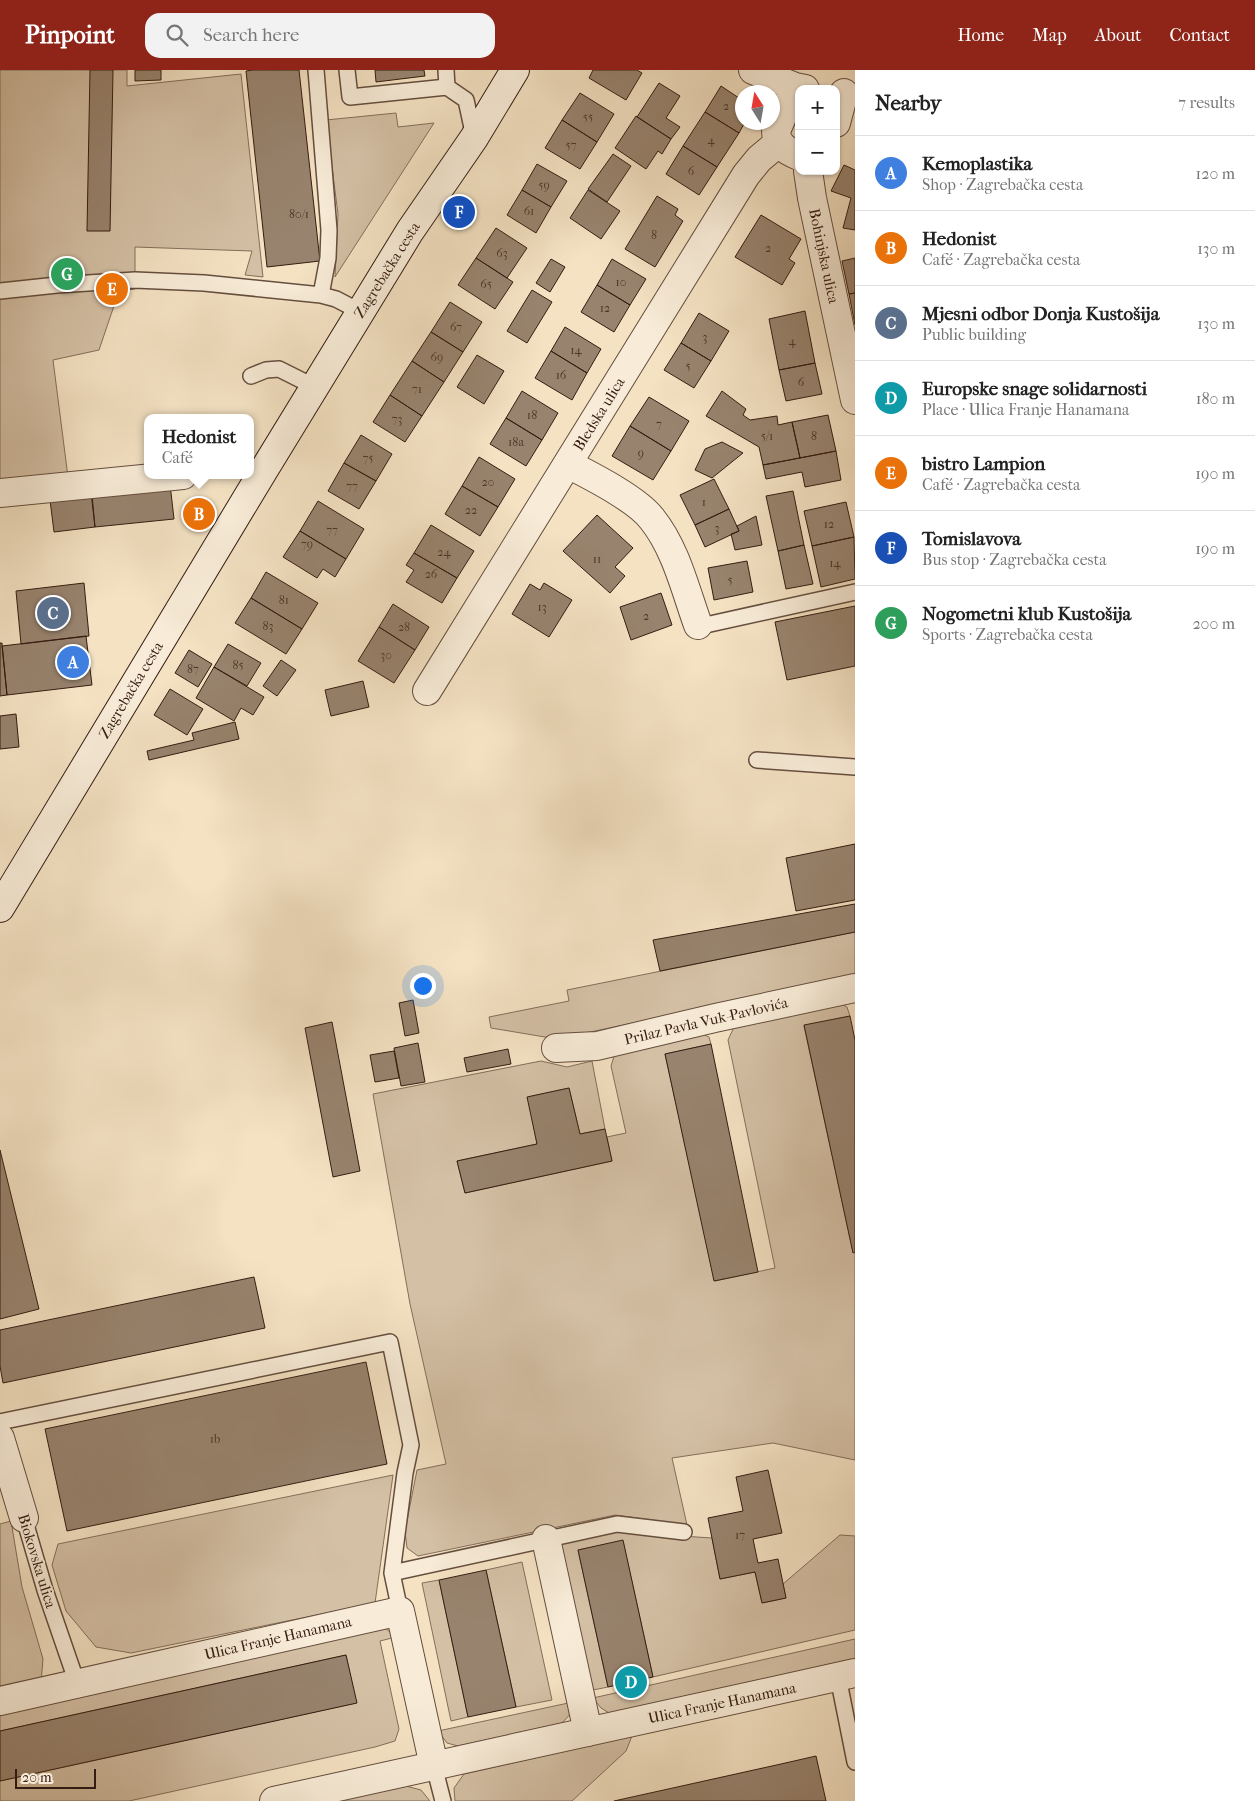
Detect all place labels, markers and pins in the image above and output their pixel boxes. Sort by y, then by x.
pin: F [443,193,475,231]
pin: G [51,255,83,293]
pin: E [96,270,128,308]
pin: B [183,495,215,533]
pin: C [37,594,69,632]
pin: A [57,643,89,681]
pin: D [615,1663,647,1701]

